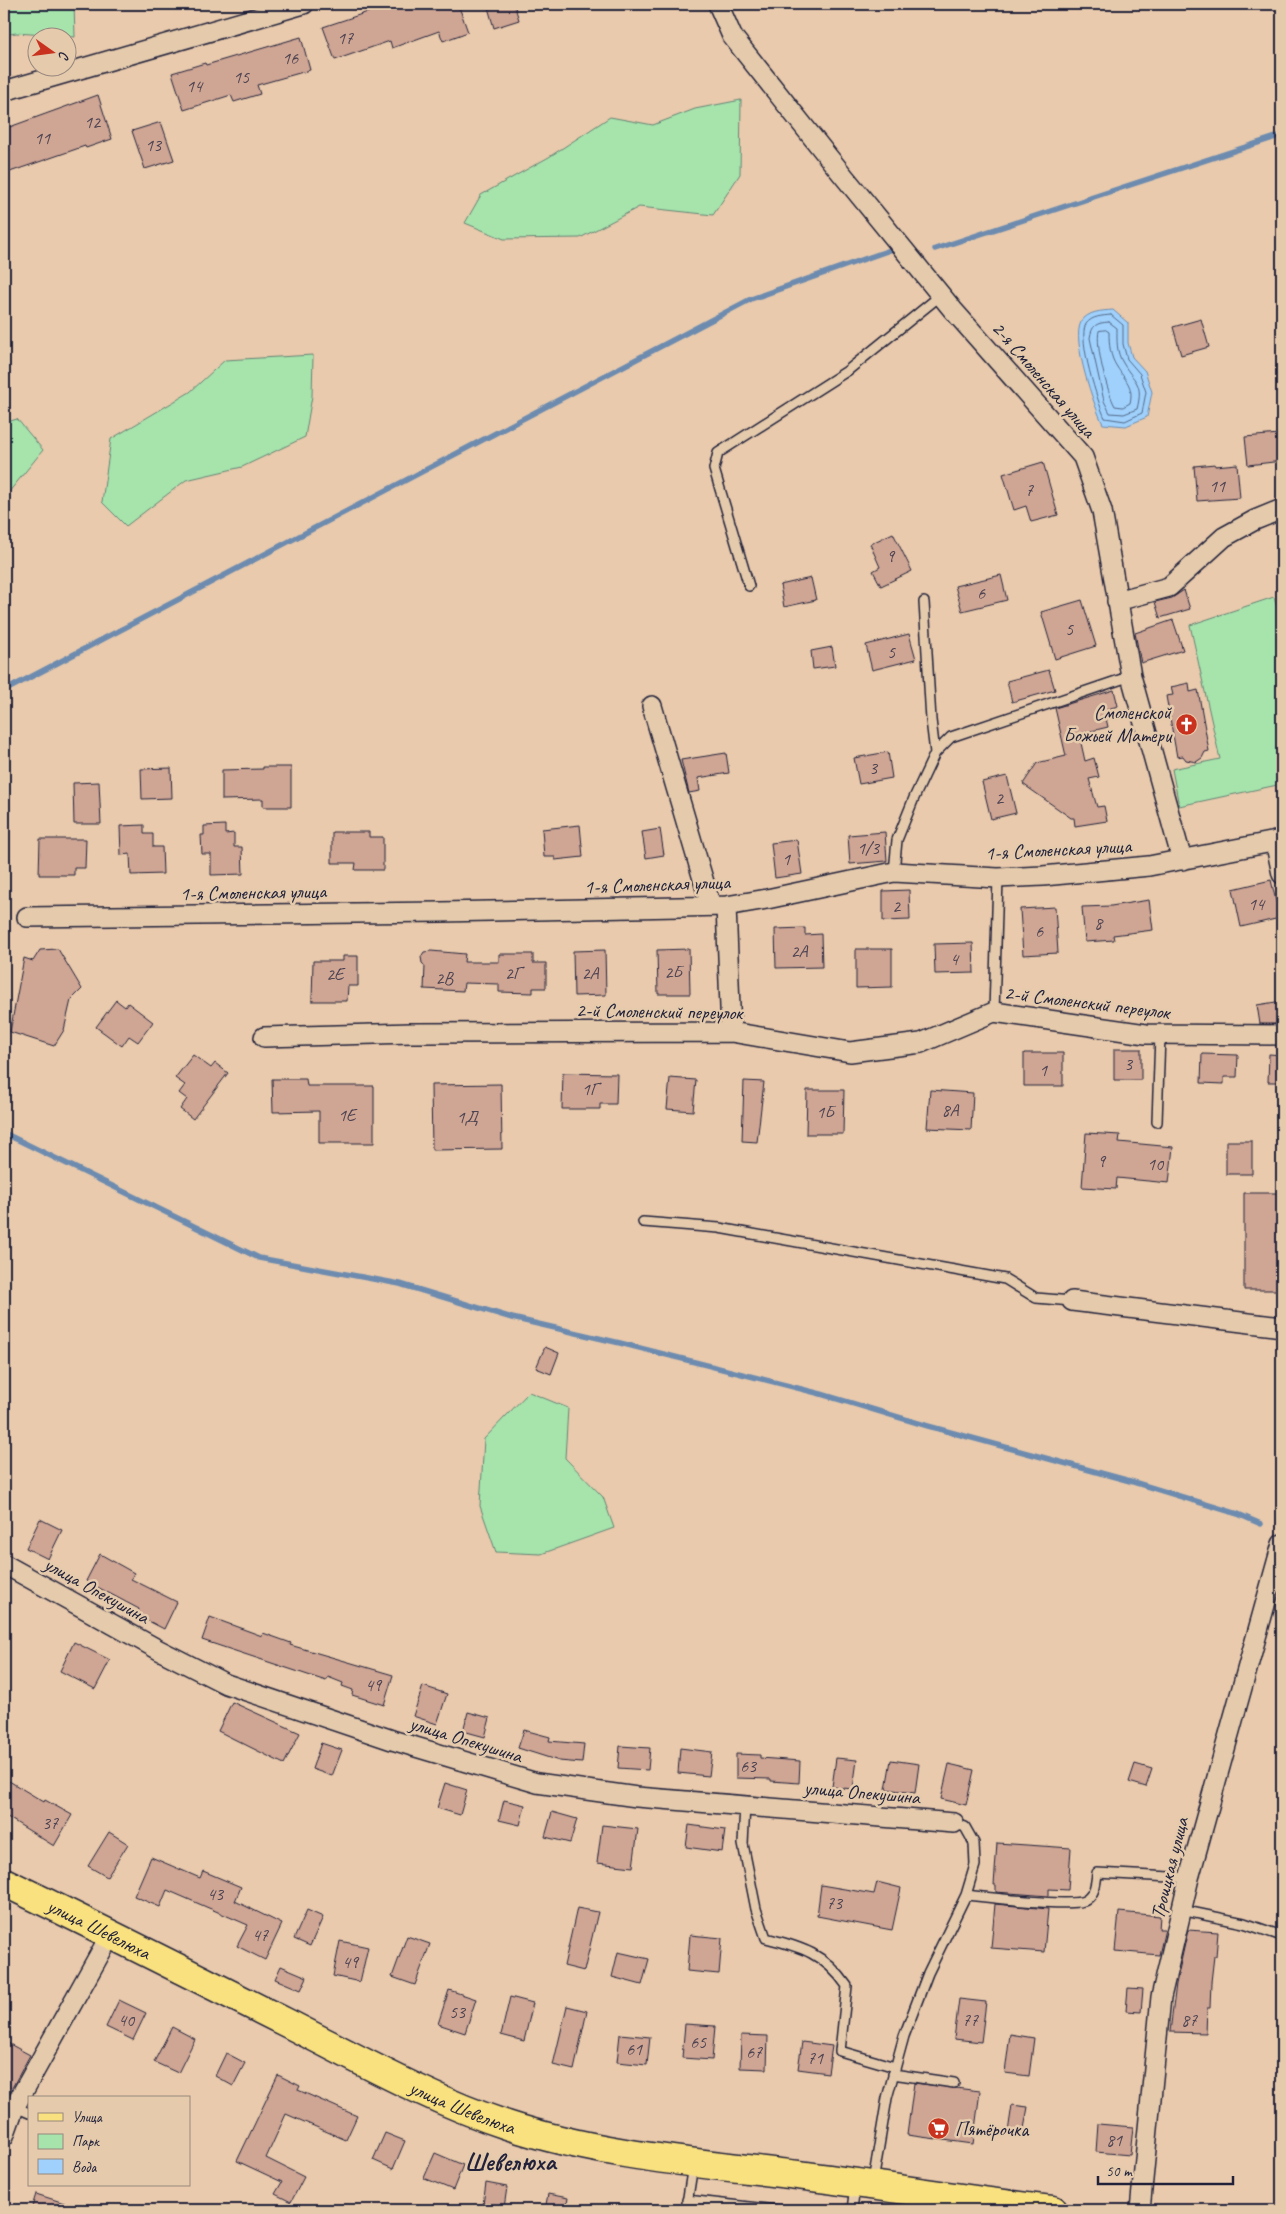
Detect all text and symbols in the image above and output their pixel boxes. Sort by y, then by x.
house number: 17 [337,27,354,49]
north arrow [28,28,78,78]
house number: 16 [282,47,299,69]
text: С [55,50,73,62]
house number: 15 [233,66,250,88]
house number: 14 [186,75,204,97]
house number: 12 [84,111,102,133]
house number: 11 [34,127,51,149]
house number: 13 [145,134,163,156]
street label: 2-я Смоленская улица [986,316,1102,444]
house number: 11 [1209,475,1226,497]
house number: 7 [1025,479,1034,501]
house number: 9 [886,545,896,567]
house number: 6 [977,582,986,604]
house number: 5 [1065,618,1074,640]
house number: 5 [887,641,896,663]
place label: Смоленской Божьей Матери [1064,700,1173,748]
church icon: Смоленской Божьей Матери [1175,712,1199,736]
house number: 3 [869,757,879,779]
house number: 2 [995,787,1005,809]
street label: 1-я Смоленская улица [984,833,1134,866]
house number: 1/3 [857,837,881,859]
house number: 1 [782,848,791,870]
street label: 1-я Смоленская улица [583,869,733,900]
street label: 1-я Смоленская улица [180,879,328,906]
house number: 14 [1248,893,1266,915]
house number: 2 [892,895,902,917]
house number: 8 [1094,912,1104,934]
house number: 6 [1035,920,1044,942]
house number: 2А [790,940,809,962]
house number: 4 [950,948,960,970]
house number: 2Б [664,961,684,983]
house number: 2Г [505,962,525,984]
house number: 2А [581,962,600,984]
house number: 2Е [326,963,346,985]
house number: 2В [435,967,454,989]
street label: 2-й Смоленский переулок [1003,980,1173,1025]
street label: 2-й Смоленский переулок [576,998,744,1025]
house number: 3 [1124,1053,1134,1075]
house number: 1 [1039,1059,1048,1081]
house number: 1Г [582,1078,602,1100]
house number: 8А [941,1099,960,1121]
house number: 1Б [816,1101,836,1123]
house number: 1Е [338,1104,358,1126]
house number: 1Д [456,1106,480,1128]
house number: 9 [1097,1150,1107,1172]
house number: 10 [1147,1153,1165,1175]
street label: улица Опекушина [39,1551,155,1630]
house number: 49 [365,1674,383,1696]
street label: улица Опекушина [406,1710,526,1769]
house number: 63 [740,1755,758,1777]
street label: улица Опекушина [802,1775,922,1810]
house number: 37 [42,1812,59,1834]
street label: Троицкая улица [1145,1814,1194,1921]
house number: 43 [207,1883,225,1905]
house number: 73 [826,1892,844,1914]
street label: улица Шевелюха [42,1893,156,1966]
house number: 47 [252,1924,269,1946]
house number: 49 [342,1951,360,1973]
house number: 53 [449,2001,467,2023]
house number: 40 [118,2009,136,2031]
house number: 77 [962,2009,979,2031]
house number: 87 [1181,2009,1198,2031]
house number: 65 [690,2031,707,2053]
house number: 61 [626,2038,643,2060]
house number: 67 [746,2041,763,2063]
house number: 71 [807,2047,824,2069]
street label: улица Шевелюха [404,2074,519,2140]
legend [28,2096,190,2186]
text: Улица [72,2108,103,2127]
supermarket icon: Пятёрочка [927,2117,951,2141]
place label: Пятёрочка [955,2117,1030,2142]
house number: 81 [1106,2129,1123,2151]
text: Парк [72,2132,100,2151]
district label: Шевелюха [464,2146,557,2178]
scale bar [1098,2154,1234,2186]
text: Вода [72,2158,97,2177]
text: 50 m [1106,2162,1133,2181]

